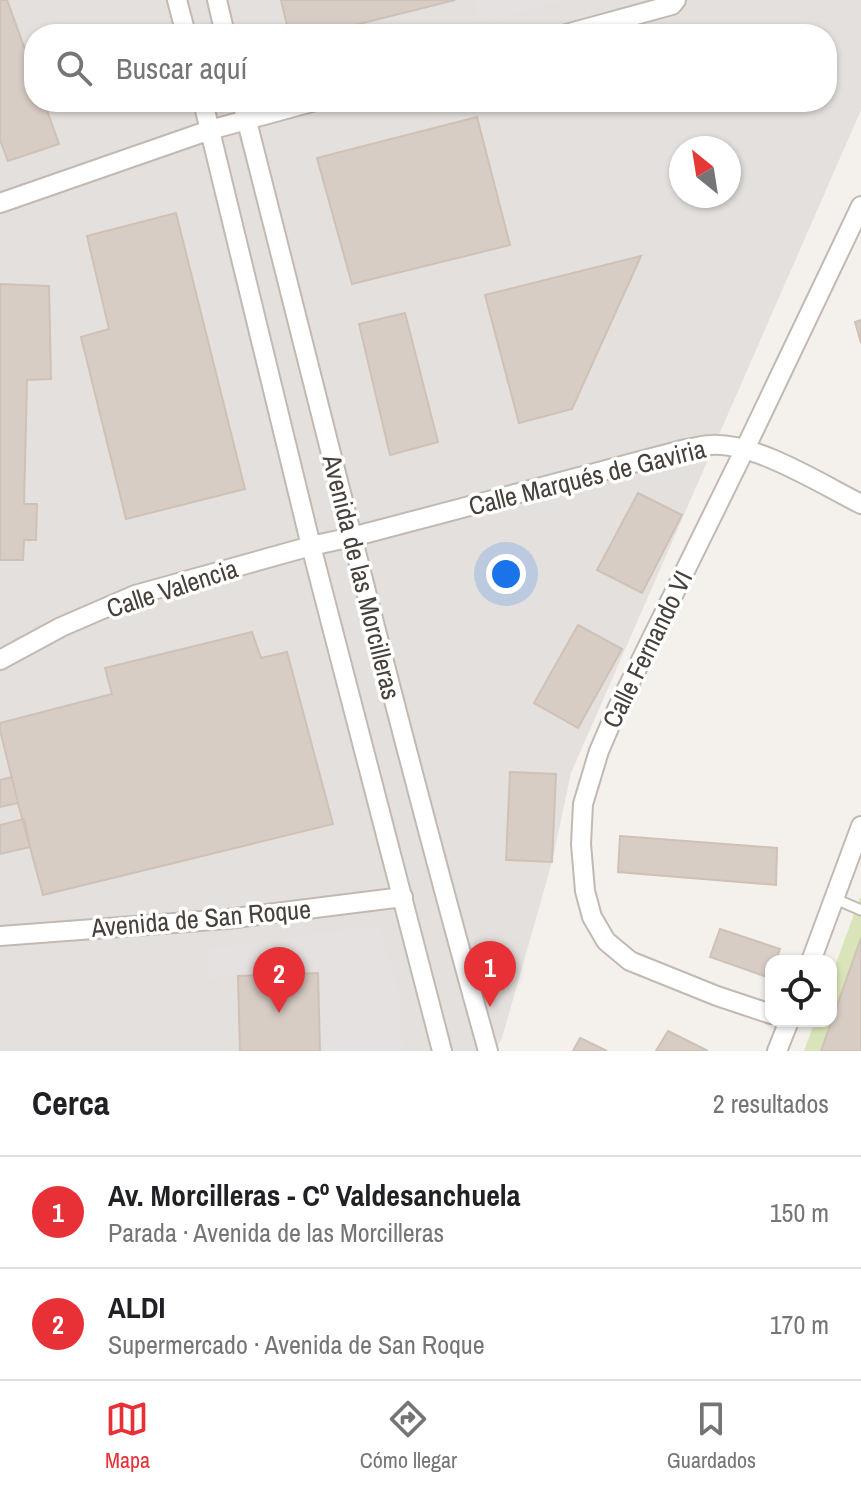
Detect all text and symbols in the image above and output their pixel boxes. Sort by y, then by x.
search box [24,24,837,112]
icon: search [52,46,96,90]
text: Buscar aquí [116,48,247,88]
north arrow [669,136,741,208]
street label: Calle Marqués de Gaviria [465,431,709,523]
street label: Avenida de las Morcilleras [314,450,409,703]
street label: Calle Valencia [102,550,242,626]
your location [486,554,526,594]
street label: Calle Fernando VI [594,565,700,733]
street label: Avenida de San Roque [89,891,312,945]
pin: 1 [464,941,516,1007]
pin: 2 [253,947,305,1013]
map controls [765,955,837,1027]
button: locate [765,955,837,1027]
text: Cerca [32,1080,110,1126]
text: 2 resultados [713,1086,829,1121]
text: Av. Morcilleras - Cº Valdesanchuela [108,1175,520,1215]
text: 1 [52,1195,64,1230]
text: 150 m [770,1195,829,1230]
text: Parada · Avenida de las Morcilleras [108,1215,444,1250]
text: ALDI [108,1287,165,1327]
text: 2 [52,1307,64,1342]
text: 170 m [770,1307,829,1342]
text: Supermercado · Avenida de San Roque [108,1327,485,1362]
tab: Mapa [105,1397,150,1475]
tab: Cómo llegar [360,1397,457,1475]
tab: Guardados [667,1397,756,1475]

